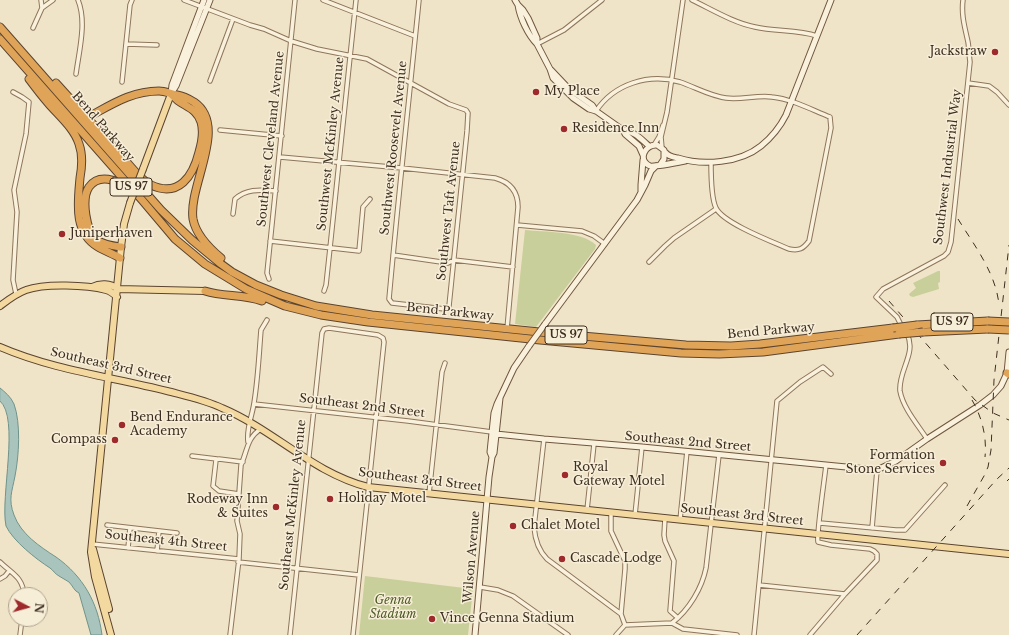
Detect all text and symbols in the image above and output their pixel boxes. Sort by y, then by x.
place label: Jackstraw [930,45,987,59]
marker: Jackstraw [990,47,1000,57]
street label: Southwest Cleveland Avenue [255,50,287,228]
street label: Southwest McKinley Avenue [315,56,347,232]
street label: Southwest Roosevelt Avenue [378,60,410,236]
place label: My Place [544,85,600,99]
marker: My Place [531,87,541,97]
street label: Southwest Industrial Way [931,88,965,246]
street label: Bend Parkway [69,89,137,165]
place label: Residence Inn [572,122,659,136]
marker: Residence Inn [559,124,569,134]
street label: Southwest Taft Avenue [435,141,463,281]
road number: US 97 [110,178,152,196]
place label: Juniperhaven [70,227,152,241]
marker: Juniperhaven [57,229,67,239]
street label: Bend Parkway [406,300,494,324]
road number: US 97 [931,313,973,331]
street label: Bend Parkway [727,320,815,342]
road number: US 97 [545,326,587,344]
street label: Southeast 3rd Street [49,345,173,387]
street label: Southeast 2nd Street [298,391,426,421]
place label: Bend Endurance Academy [130,411,233,439]
street label: Southeast McKinley Avenue [277,419,309,591]
marker: Bend Endurance Academy [117,420,127,430]
street label: Southeast 2nd Street [624,429,752,455]
place label: Compass [51,433,107,447]
marker: Compass [110,435,120,445]
place label: Formation Stone Services [846,449,935,477]
marker: Formation Stone Services [938,458,948,468]
place label: Royal Gateway Motel [573,461,665,489]
street label: Southeast 3rd Street [358,465,482,495]
marker: Royal Gateway Motel [560,470,570,480]
place label: Holiday Motel [338,492,426,506]
place label: Rodeway Inn & Suites [187,493,268,521]
marker: Holiday Motel [325,494,335,504]
street label: Southeast 3rd Street [680,501,804,529]
marker: Rodeway Inn & Suites [271,502,281,512]
street label: Wilson Avenue [461,510,483,604]
place label: Chalet Motel [521,519,600,533]
marker: Chalet Motel [508,521,518,531]
street label: Southeast 4th Street [104,527,228,555]
place label: Cascade Lodge [570,552,662,566]
marker: Cascade Lodge [557,554,567,564]
north arrow [8,587,48,627]
park label: Genna Stadium [369,594,417,622]
text: N [31,602,46,614]
place label: Vince Genna Stadium [440,612,574,626]
marker: Vince Genna Stadium [427,614,437,624]

